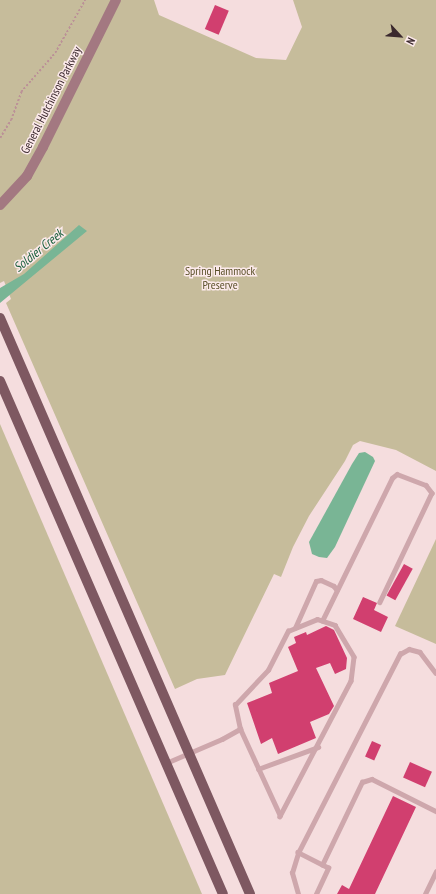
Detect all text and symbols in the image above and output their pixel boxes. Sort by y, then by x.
north arrow [380,16,420,56]
text: N [403,36,418,47]
street label: General Hutchinson Parkway [18,44,84,156]
water label: Soldier Creek [11,226,67,276]
park label: Spring Hammock Preserve [185,264,255,292]

